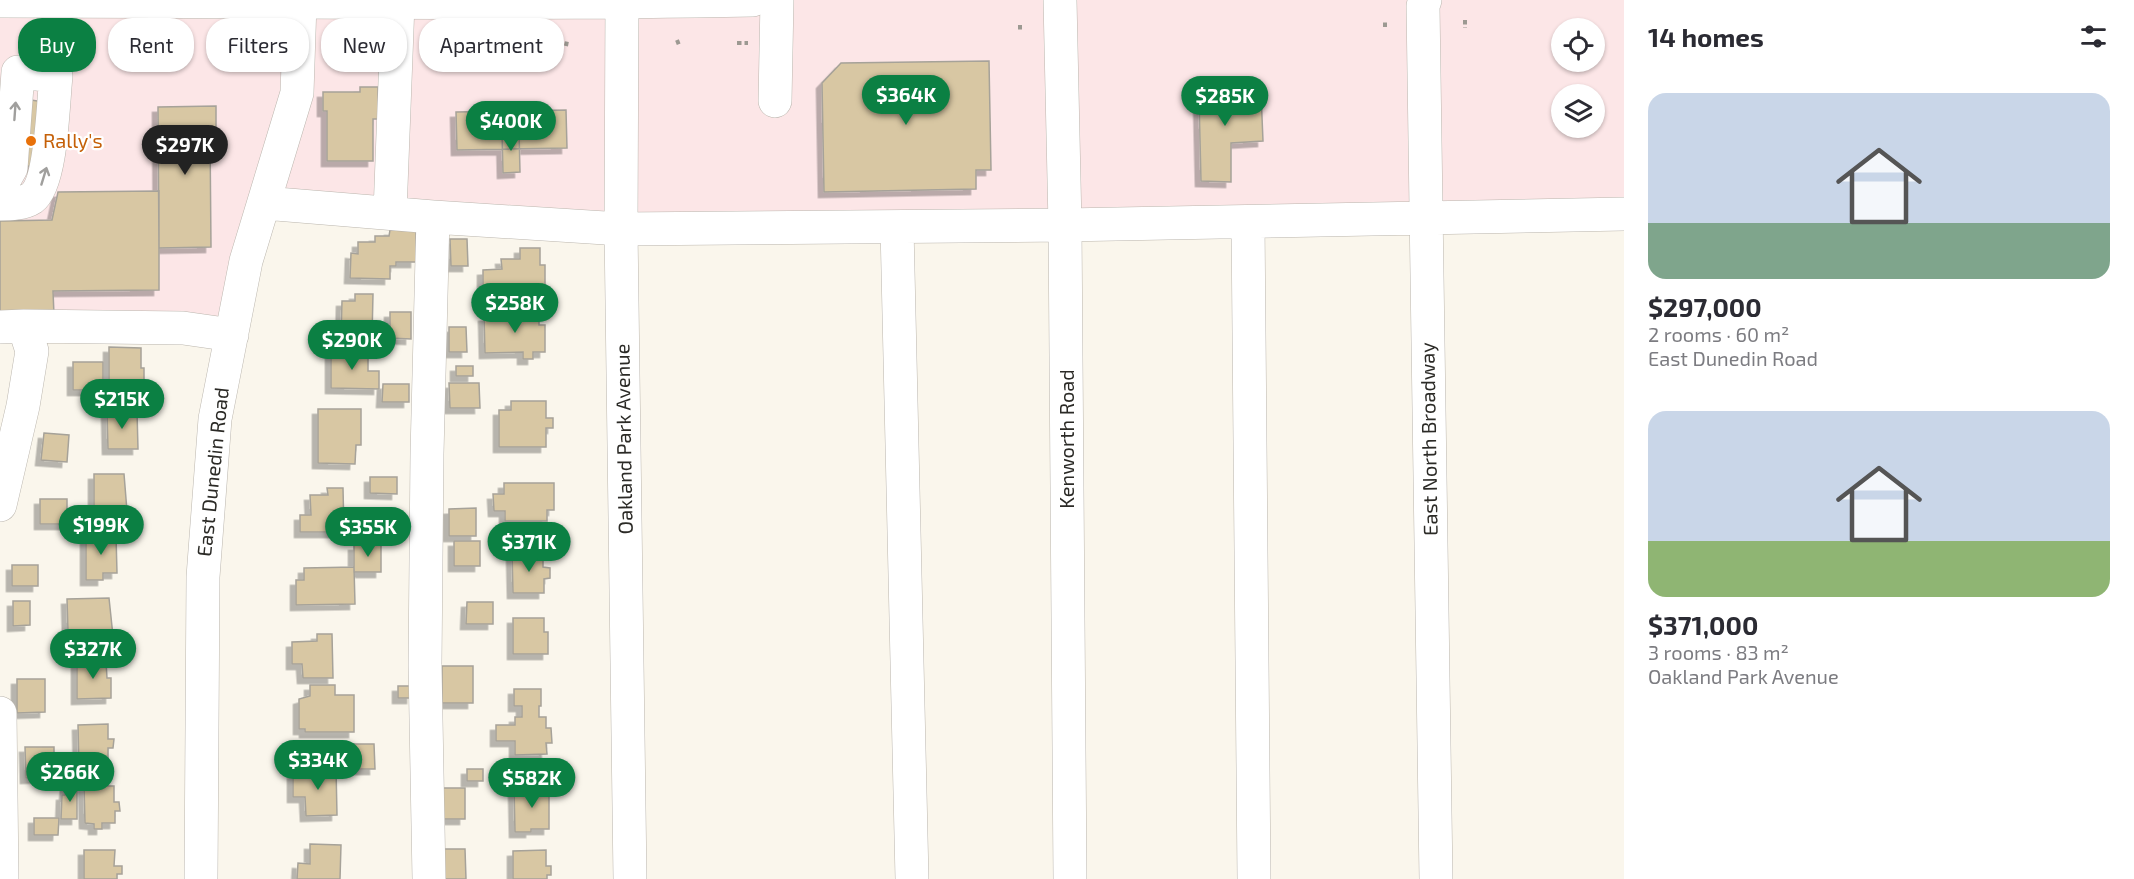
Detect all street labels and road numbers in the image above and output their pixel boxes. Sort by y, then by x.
street label: East North Broadway [1414,342,1442,536]
street label: Oakland Park Avenue [609,343,637,535]
street label: Kenworth Road [1054,369,1078,509]
street label: East Dunedin Road [191,386,233,558]

